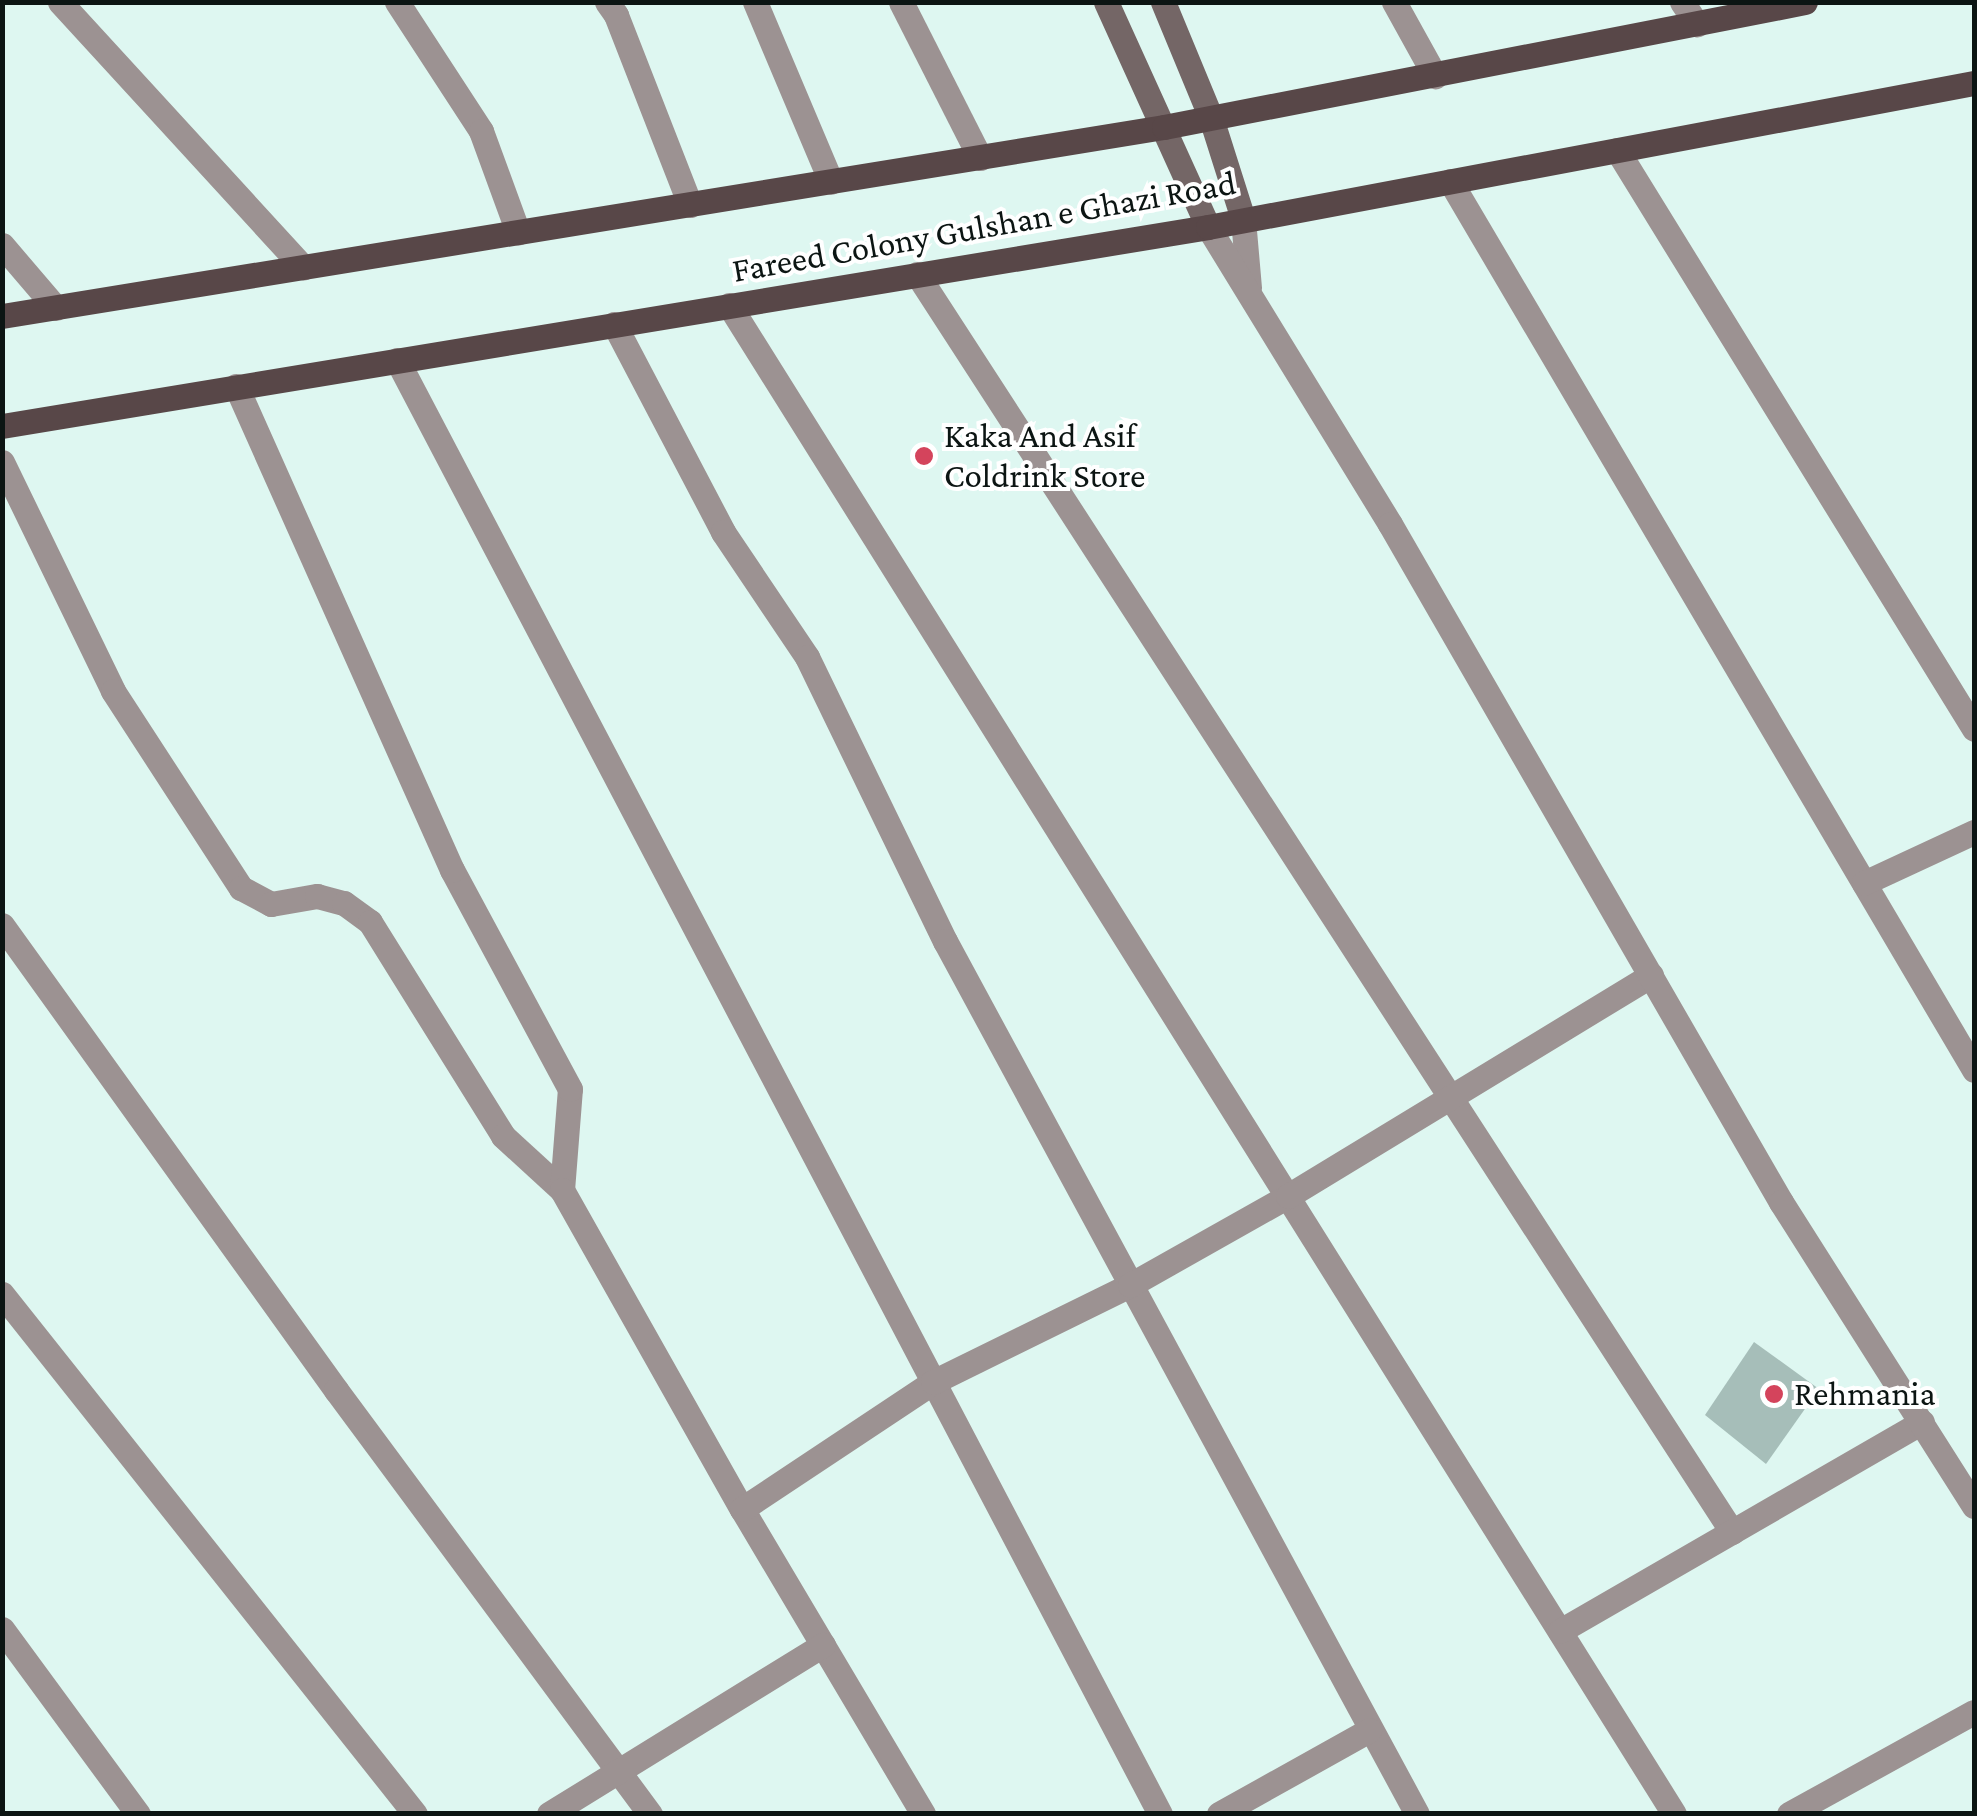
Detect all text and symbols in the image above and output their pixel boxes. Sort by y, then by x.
street label: Fareed Colony Gulshan e Ghazi Road [729,162,1239,292]
place label: Kaka And Asif Coldrink Store [944,415,1145,497]
marker: Kaka And Asif Coldrink Store [913,445,935,467]
place label: Rehmania [1794,1373,1936,1415]
marker: Rehmania [1763,1383,1785,1405]

